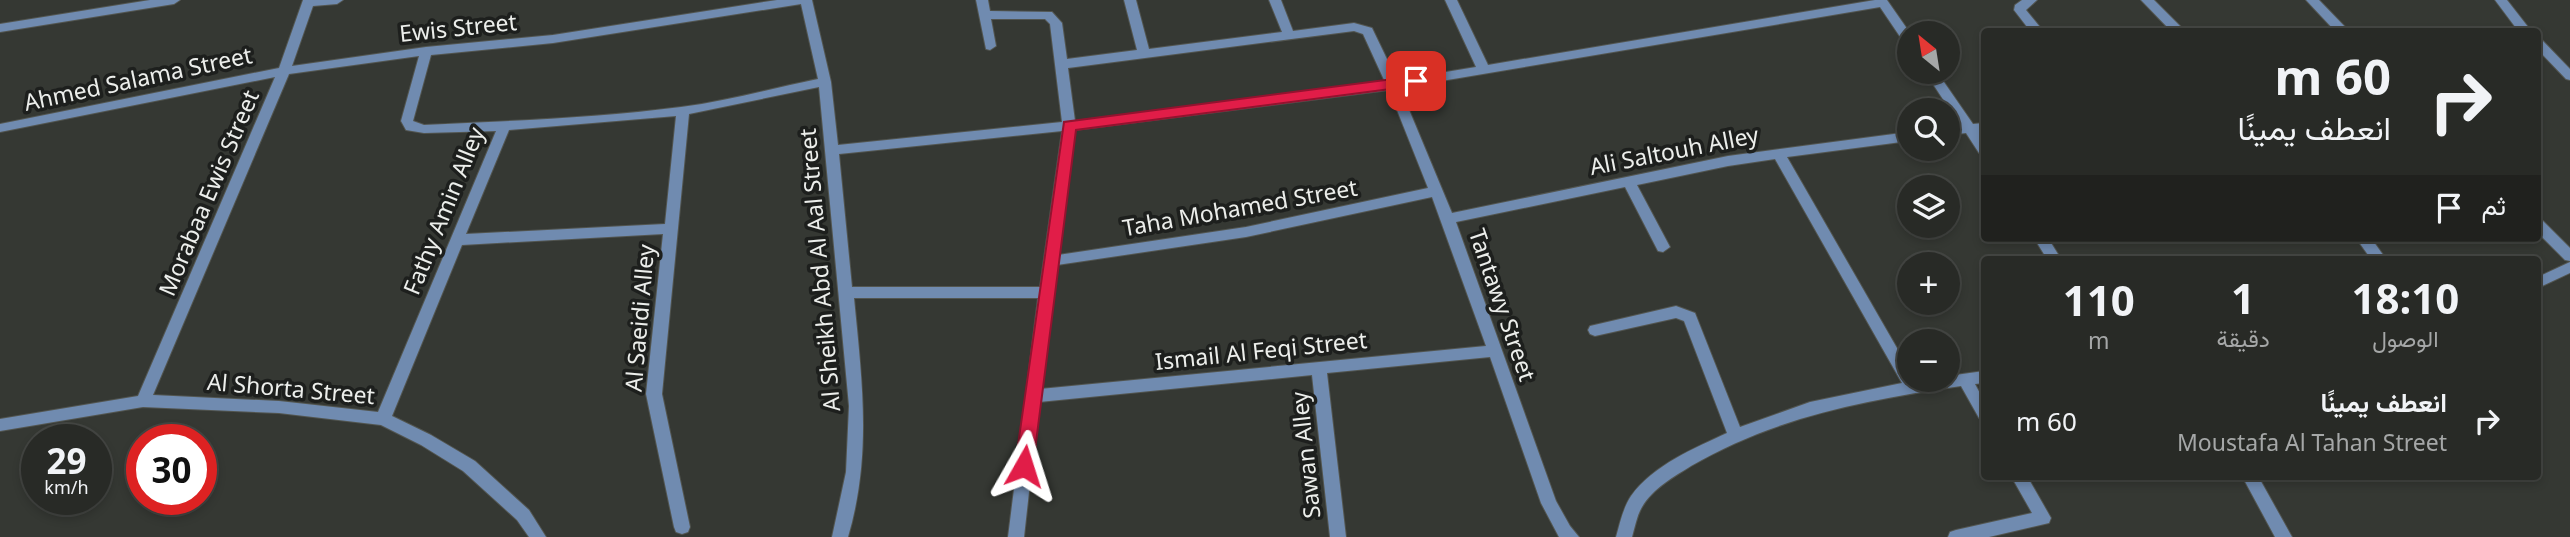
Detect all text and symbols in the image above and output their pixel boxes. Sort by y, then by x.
street label: Ewis Street [398,5,518,49]
north arrow [1897,21,1960,84]
map controls [1897,21,1960,392]
street label: Ahmed Salama Street [21,38,255,118]
text: 60 m [2274,43,2391,109]
pin [1386,51,1446,111]
icon: right [2415,56,2506,147]
icon: arrive [1397,62,1435,100]
street label: Morabaa Ewis Street [150,85,266,300]
button: search [1897,98,1960,161]
text: انعطف يمينًا [2237,106,2391,149]
street label: Ali Saltouh Alley [1587,118,1761,182]
street label: Fathy Amin Alley [395,122,491,299]
street label: Al Sheikh Abd Al Aal Street [791,127,847,413]
street label: Taha Mohamed Street [1120,171,1360,243]
button: layers [1897,175,1960,238]
text: ثم [2482,187,2506,223]
icon: arrive [2430,189,2468,227]
street label: Tantawy Street [1462,224,1544,385]
street label: Al Saeidi Alley [617,243,661,393]
button: + [1897,252,1960,315]
text: 1 [2231,269,2255,326]
text: 18:10 [2351,269,2459,326]
text: 110 [2063,271,2135,328]
text: دقيقة [2216,322,2270,354]
text: الوصول [2372,322,2439,354]
street label: Ismail Al Feqi Street [1153,323,1368,377]
text: m [2088,324,2110,356]
button: − [1897,329,1960,392]
street label: Al Shorta Street [206,365,376,411]
text: انعطف يمينًا [2320,384,2447,420]
street label: Sawan Alley [1282,390,1328,520]
icon: right [2468,402,2506,440]
text: 60 m [2016,403,2077,439]
speed limit sign: 30 [126,424,217,515]
text: Moustafa Al Tahan Street [2177,426,2447,458]
position arrow [987,429,1061,503]
text: 29 [46,437,87,484]
text: km/h [44,475,89,499]

